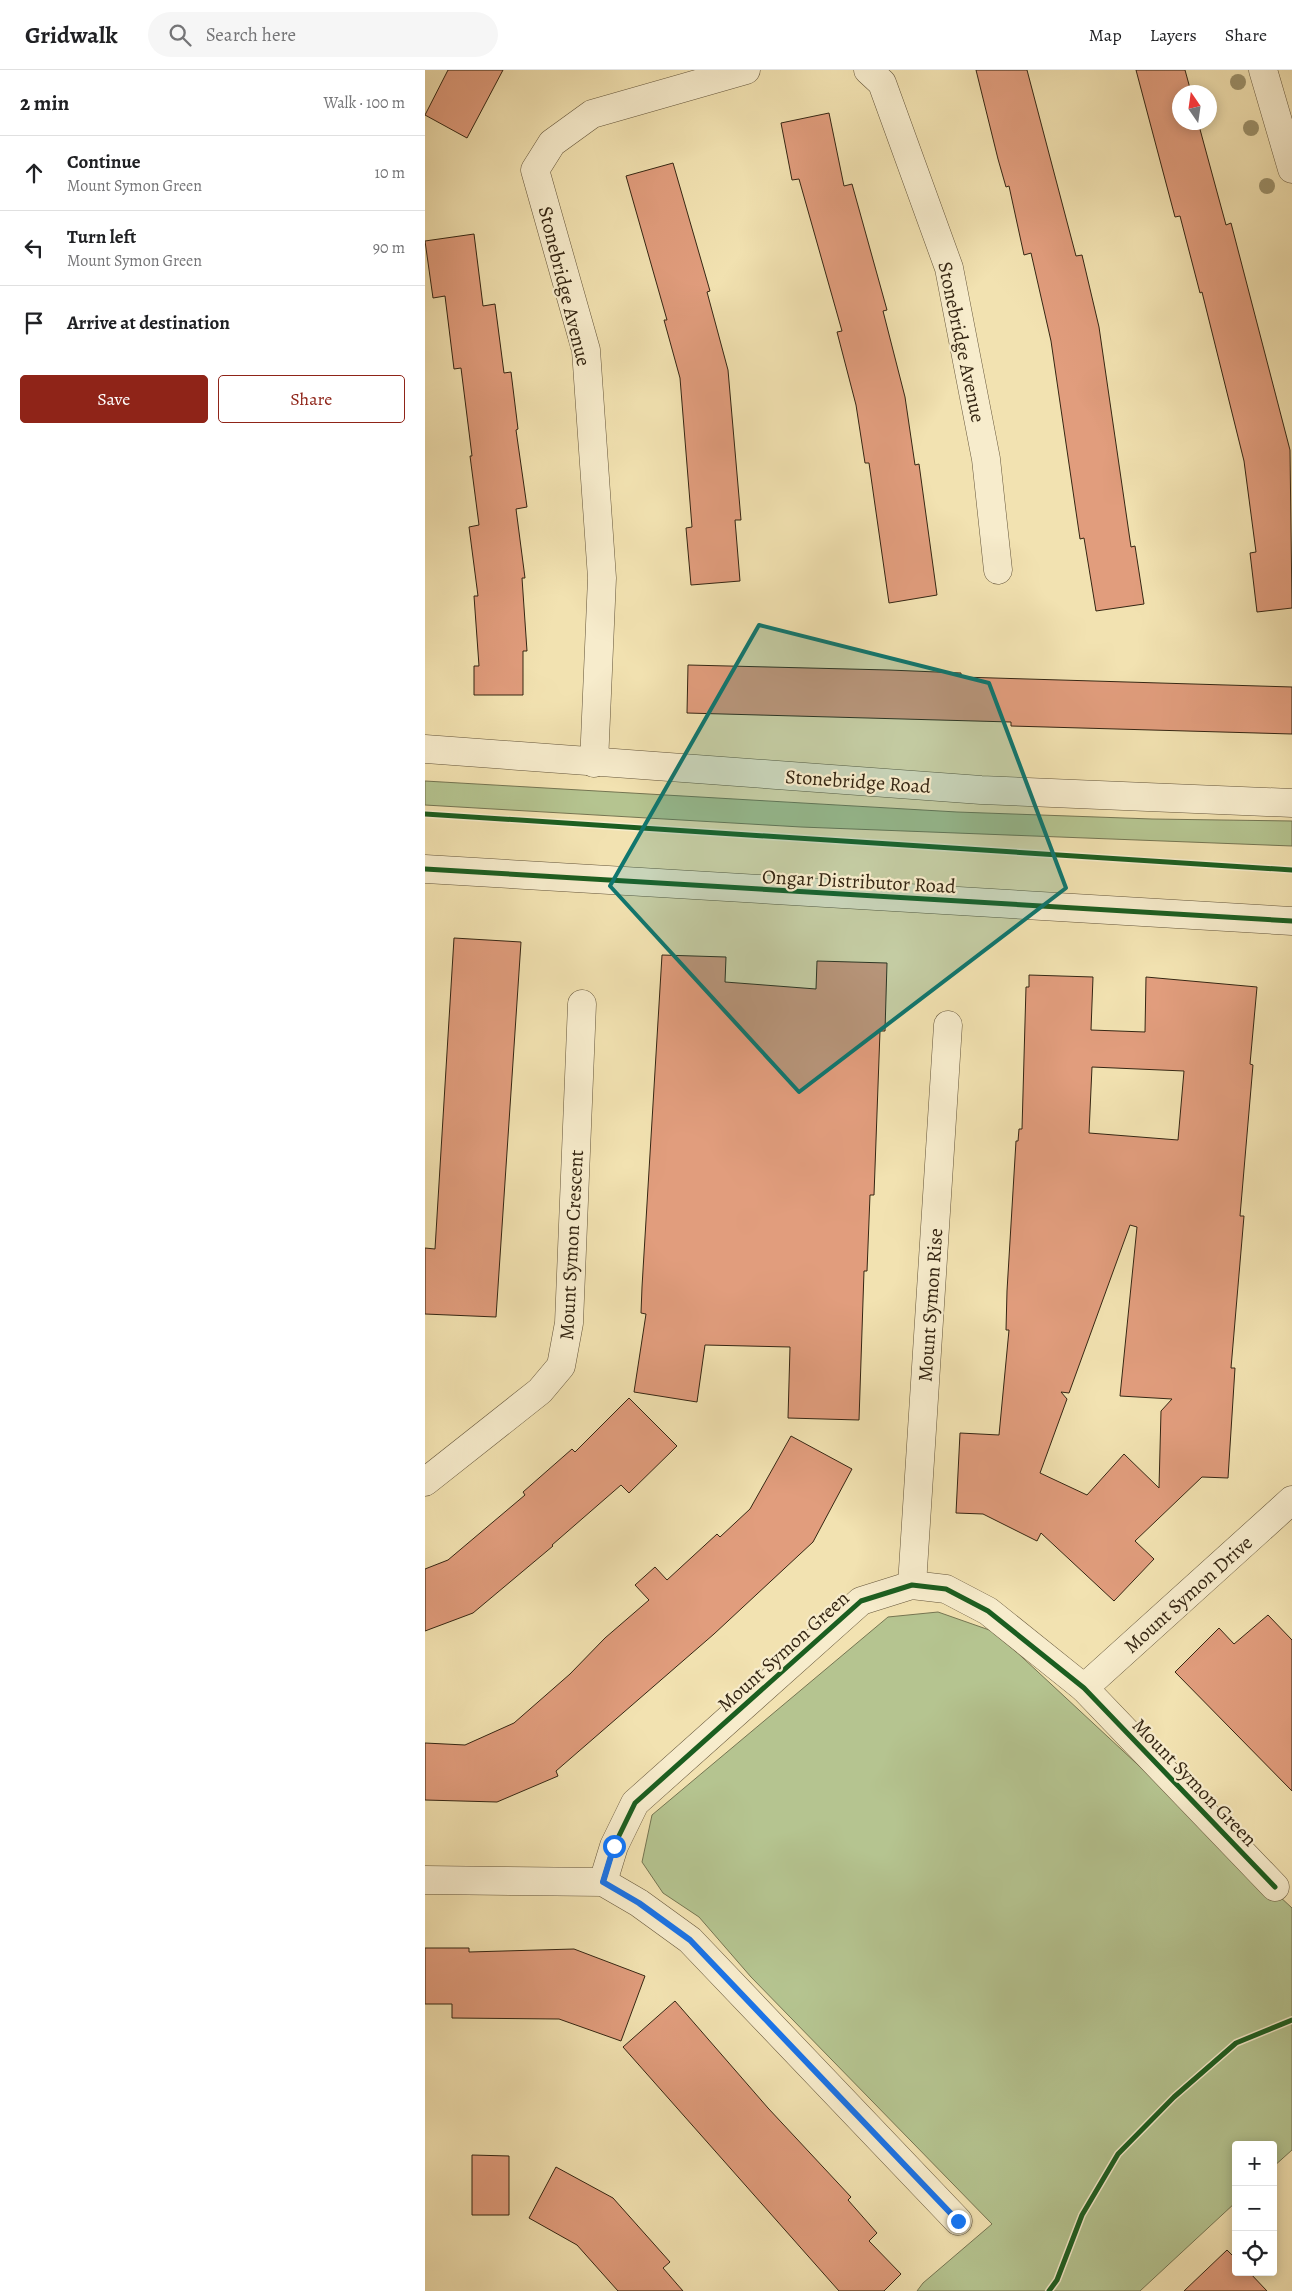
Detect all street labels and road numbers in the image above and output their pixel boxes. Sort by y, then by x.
street label: Stonebridge Avenue [532,203,597,369]
street label: Stonebridge Avenue [931,259,992,425]
street label: Stonebridge Road [784,763,932,800]
street label: Ongar Distributor Road [761,863,957,900]
street label: Mount Symon Crescent [553,1149,590,1341]
street label: Mount Symon Rise [912,1227,949,1383]
street label: Mount Symon Drive [1118,1529,1258,1659]
street label: Mount Symon Green [712,1585,855,1718]
street label: Mount Symon Green [1126,1712,1263,1852]

